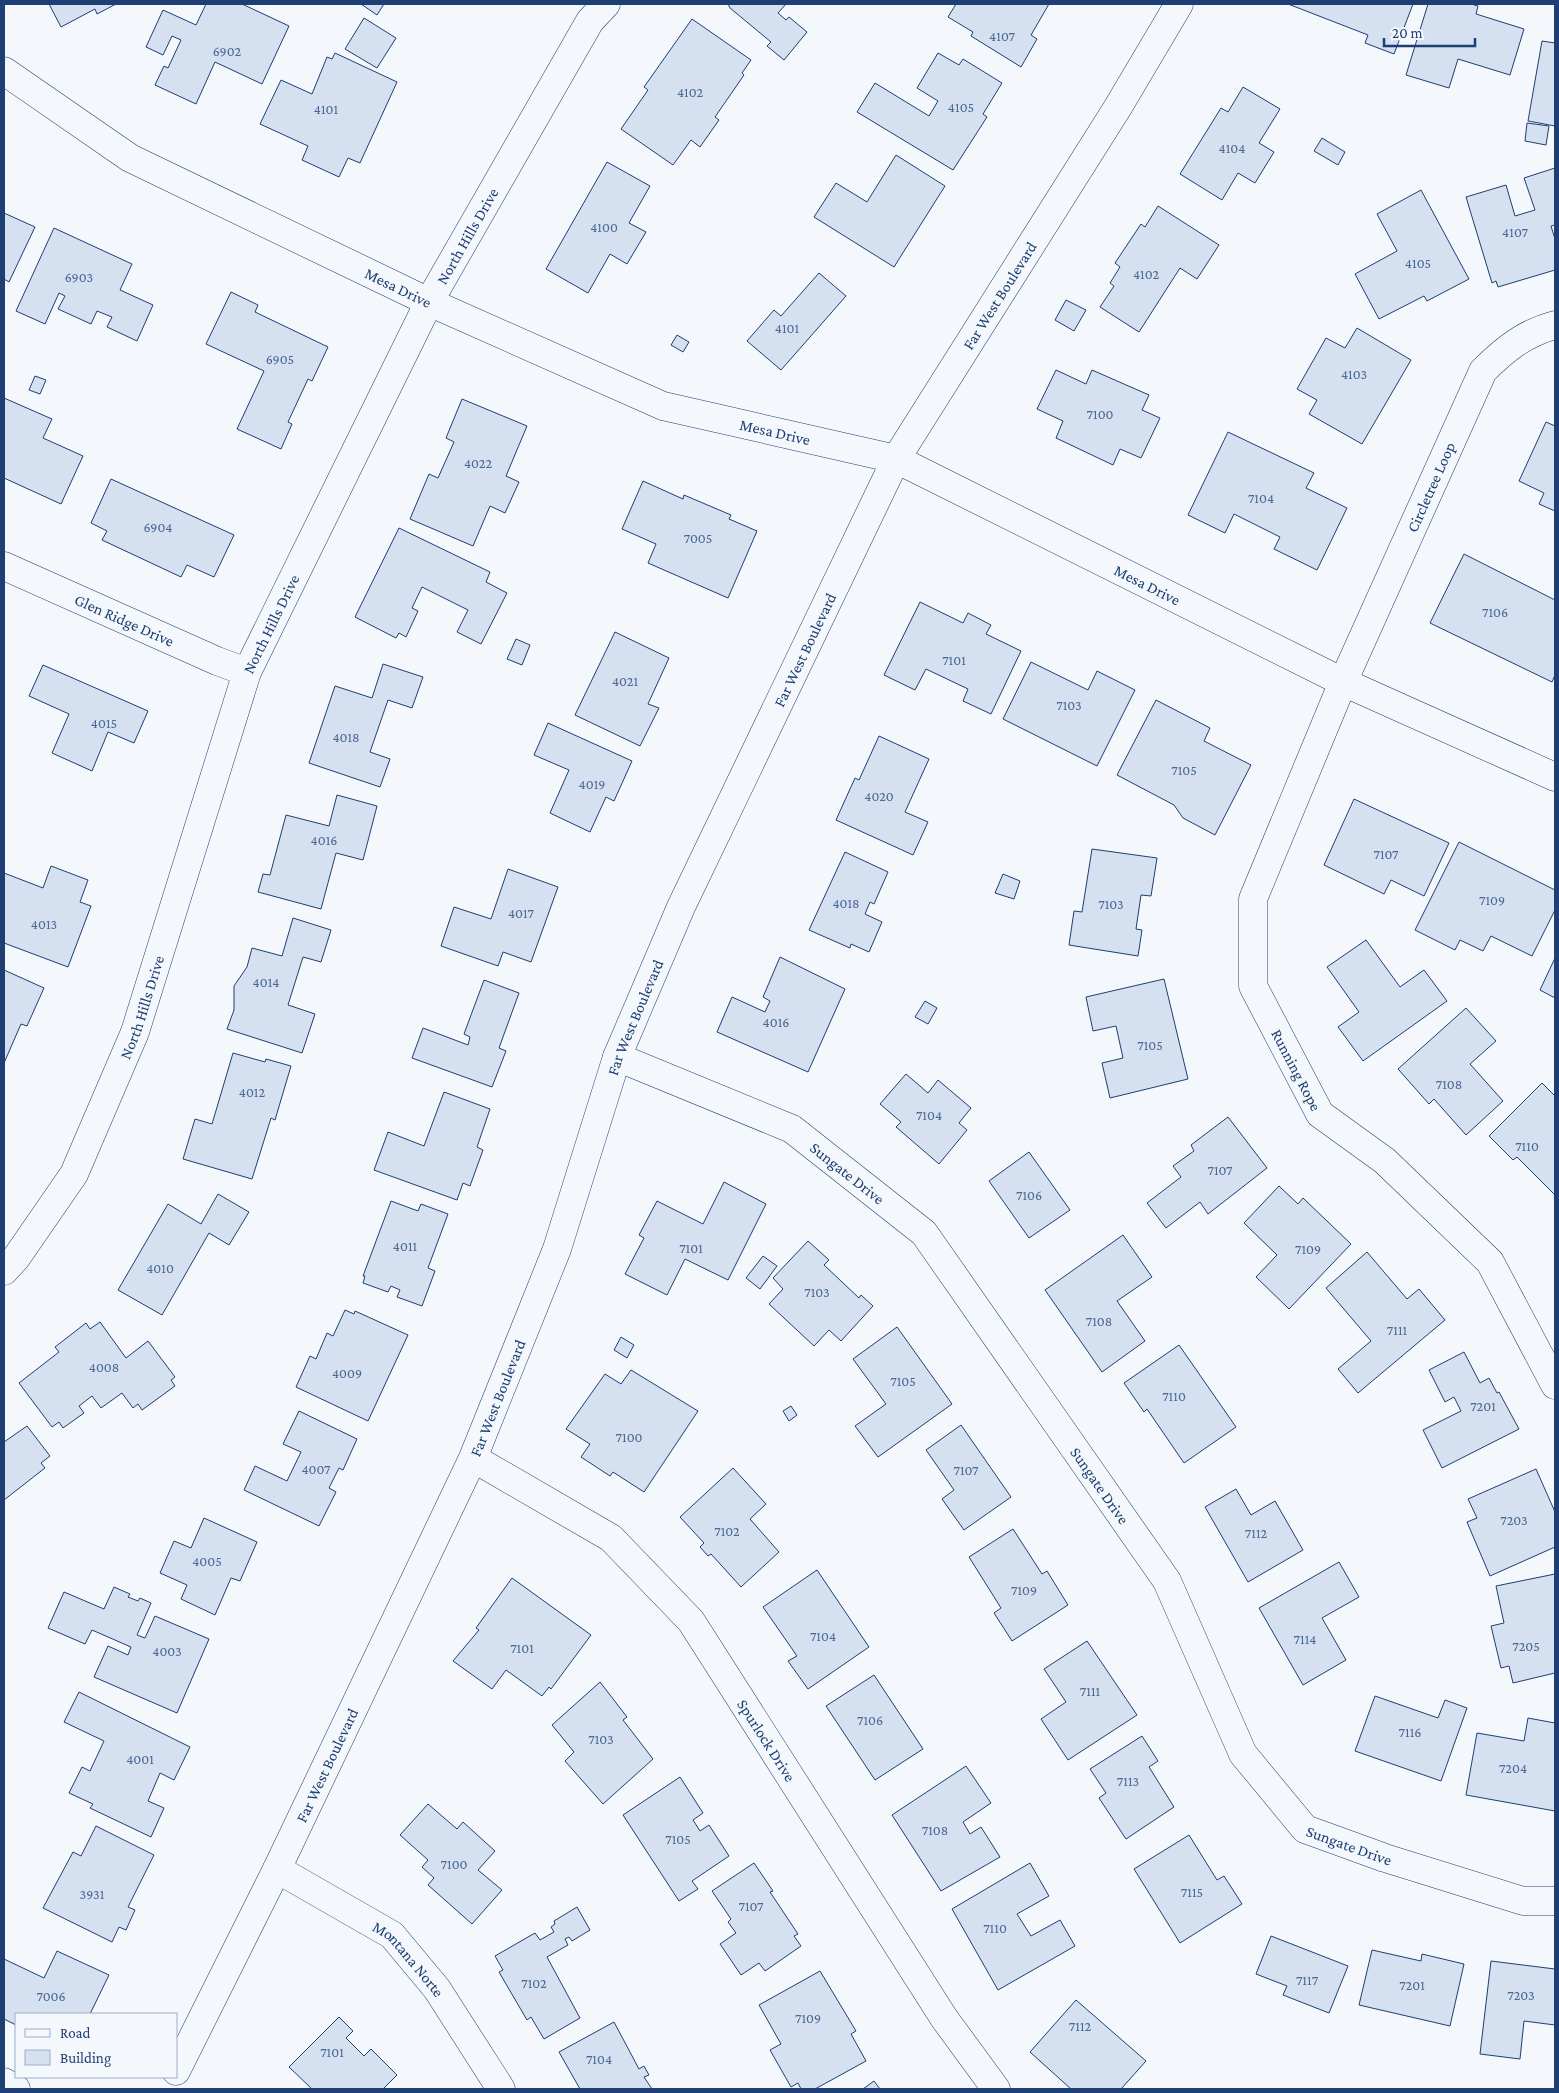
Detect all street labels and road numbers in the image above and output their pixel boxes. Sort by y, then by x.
street label: North Hills Drive [433,185,501,287]
street label: Far West Boulevard [959,238,1040,352]
street label: Mesa Drive [362,264,434,310]
street label: Mesa Drive [738,415,812,448]
street label: Circletree Loop [1404,439,1459,535]
street label: Mesa Drive [1112,561,1183,608]
street label: North Hills Drive [239,572,302,676]
street label: Glen Ridge Drive [72,590,177,649]
street label: Far West Boulevard [770,590,839,709]
street label: North Hills Drive [116,953,167,1061]
street label: Far West Boulevard [603,956,666,1077]
street label: Running Rope [1268,1026,1325,1113]
street label: Sungate Drive [807,1138,888,1207]
street label: Far West Boulevard [466,1337,528,1459]
street label: Sungate Drive [1068,1444,1133,1527]
street label: Spurlock Drive [734,1696,799,1784]
street label: Far West Boulevard [292,1705,361,1825]
street label: Sungate Drive [1304,1822,1394,1868]
street label: Montana Norte [370,1917,448,1999]

